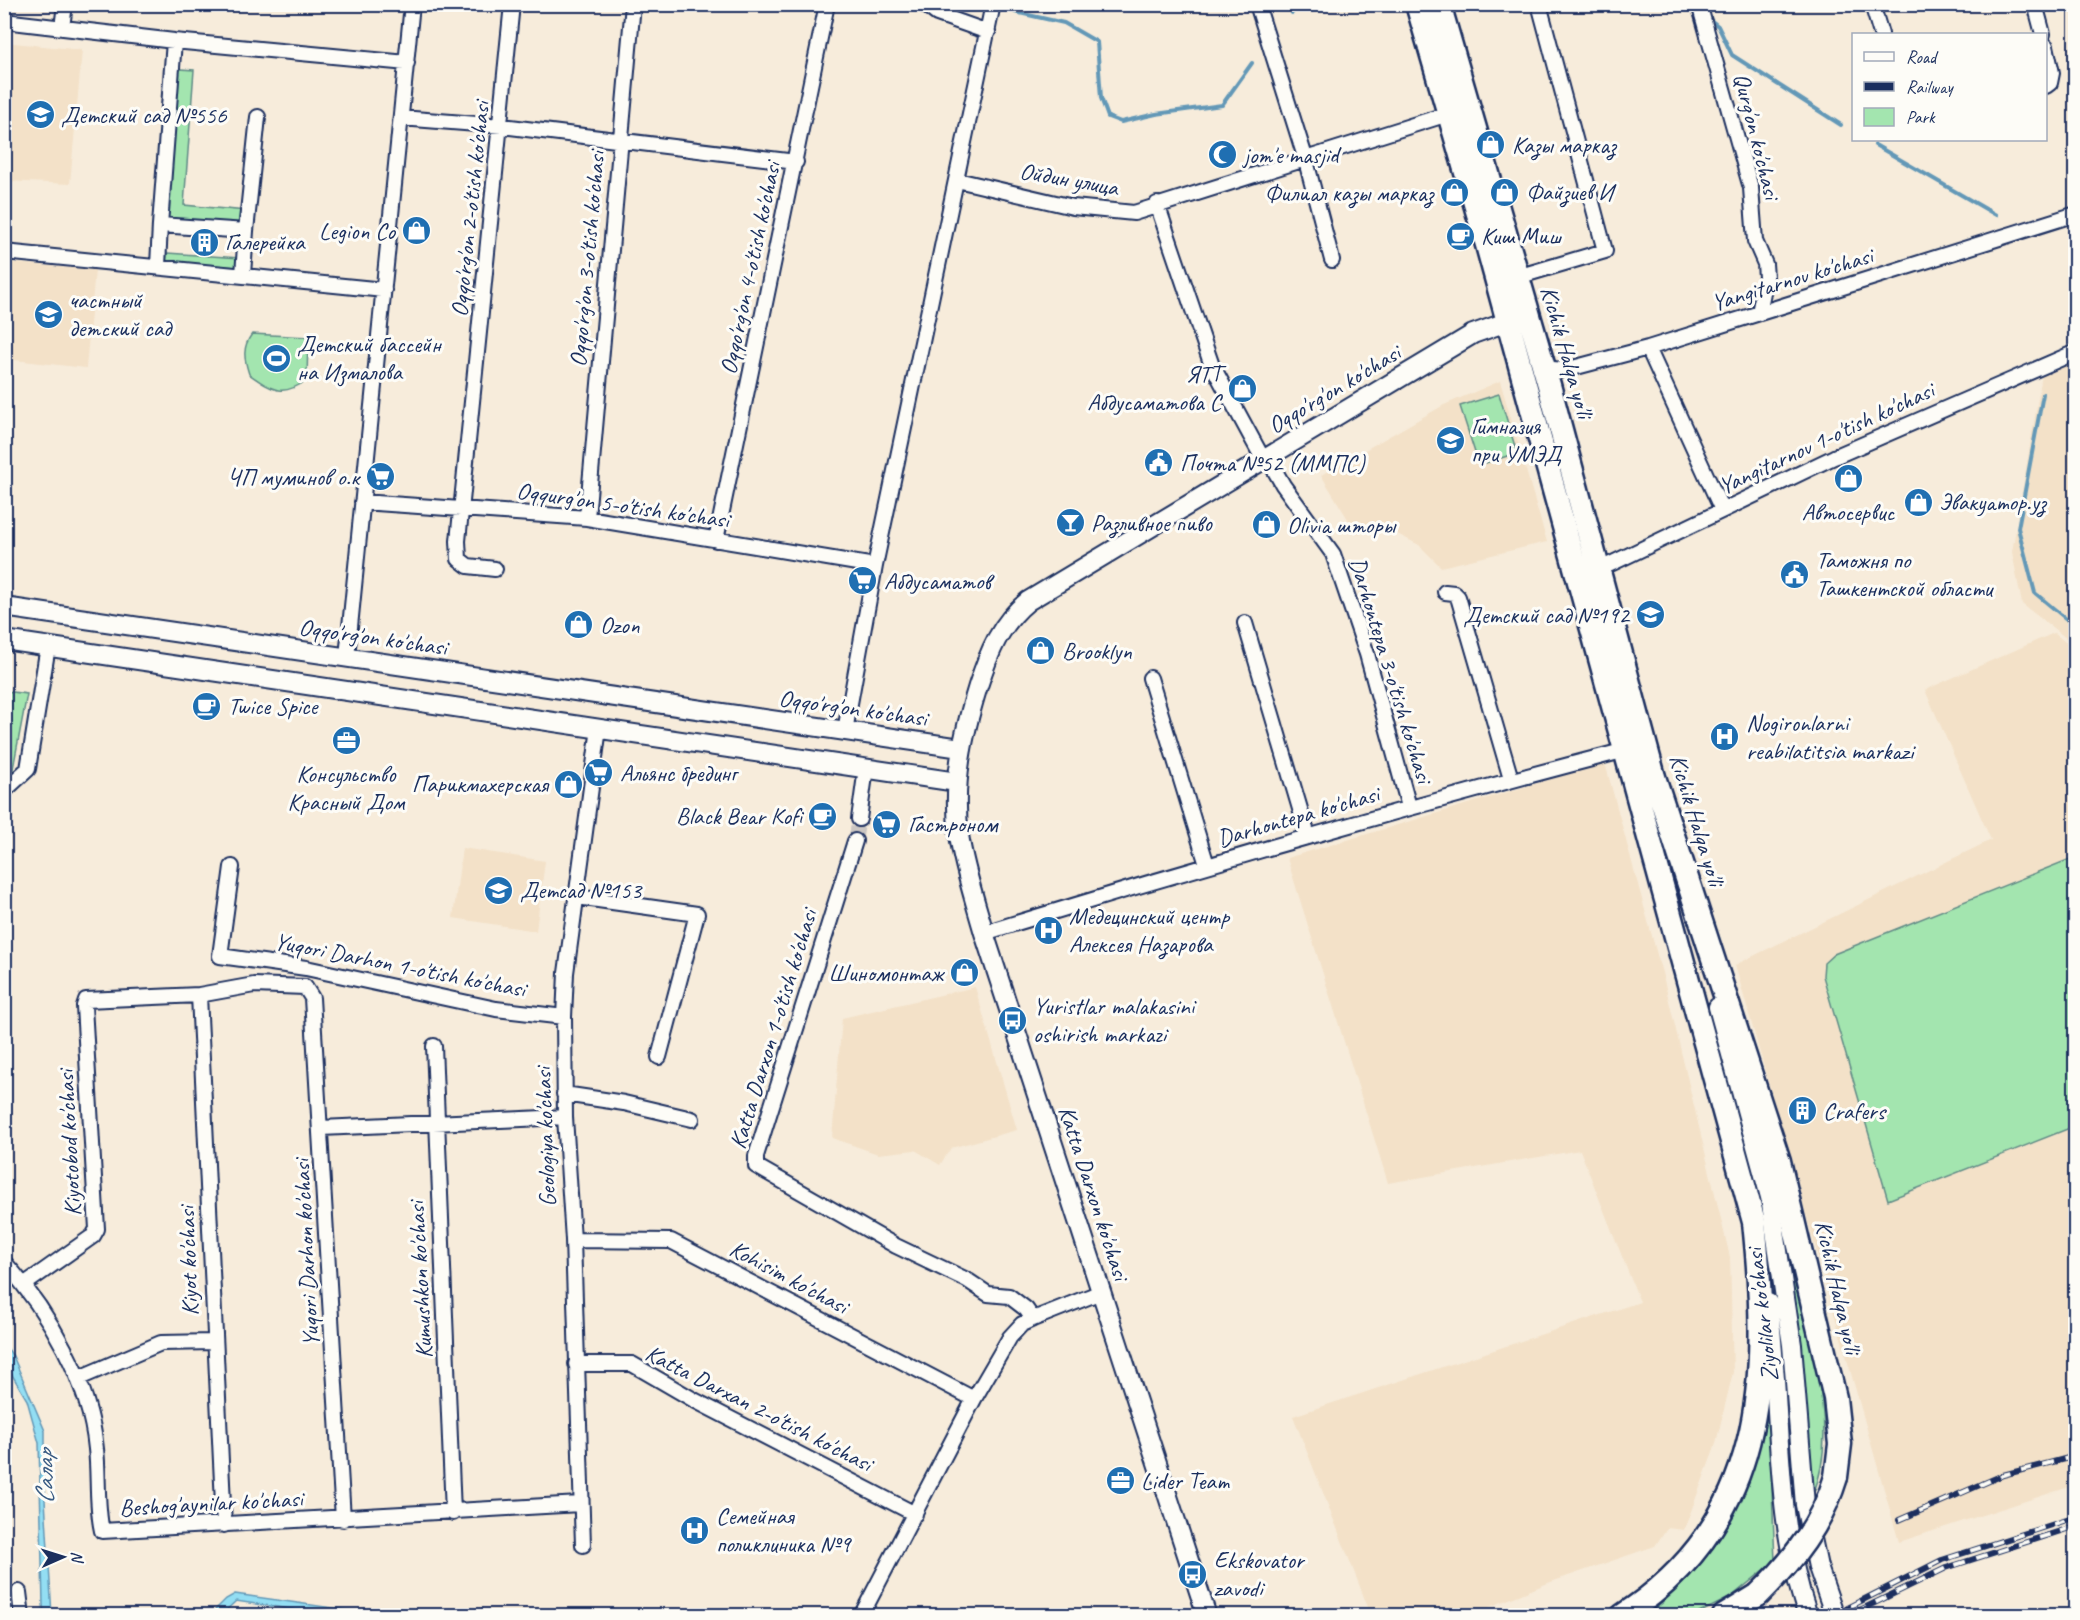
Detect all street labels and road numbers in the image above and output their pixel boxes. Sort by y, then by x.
street label: Qurg'on ko'chasi [1727,70,1788,204]
street label: Oqqo'rg'on 2-o'tish ko'chasi [444,97,496,318]
street label: Oqqo'rg'on 3-o'tish ko'chasi [563,147,612,368]
street label: Ойдин улица [1017,156,1122,203]
street label: Oqqo'rg'on 4-o'tish ko'chasi [713,157,788,377]
street label: Yangitarnov ko'chasi [1708,240,1879,318]
street label: Kichik Halqa yo'li [1534,283,1601,424]
street label: Oqqo'rg'on ko'chasi [1262,336,1408,440]
street label: Yangitarnov 1-o'tish ko'chasi [1714,374,1941,501]
street label: Oqqurg'on 5-o'tish ko'chasi [515,475,734,535]
street label: Darhontepa 3-o'tish ko'chasi [1342,554,1440,789]
street label: Oqqo'rg'on ko'chasi [297,612,451,663]
street label: Oqqo'rg'on ko'chasi [777,683,931,734]
street label: Kichik Halqa yo'li [1663,751,1732,892]
street label: Darhontepa ko'chasi [1214,778,1385,853]
street label: Katta Darxon 1-o'tish ko'chasi [722,903,824,1152]
street label: Yuqori Darhon 1-o'tish ko'chasi [272,926,531,1005]
street label: Geologiya ko'chasi [527,1064,562,1207]
street label: Kiyotobod ko'chasi [50,1067,88,1217]
street label: Katta Darxon ko'chasi [1052,1102,1137,1286]
street label: Yuqori Darhon ko'chasi [286,1156,326,1348]
street label: Kumushkon ko'chasi [401,1198,439,1359]
street label: Kiyot ko'chasi [171,1203,205,1316]
street label: Kichik Halqa yo'li [1808,1217,1868,1359]
street label: Kohisim ko'chasi [725,1233,855,1322]
street label: Ziyolilar ko'chasi [1739,1244,1785,1383]
street label: Katta Darxan 2-o'tish ko'chasi [641,1338,880,1479]
street label: Beshog'aynilar ko'chasi [119,1483,306,1523]

